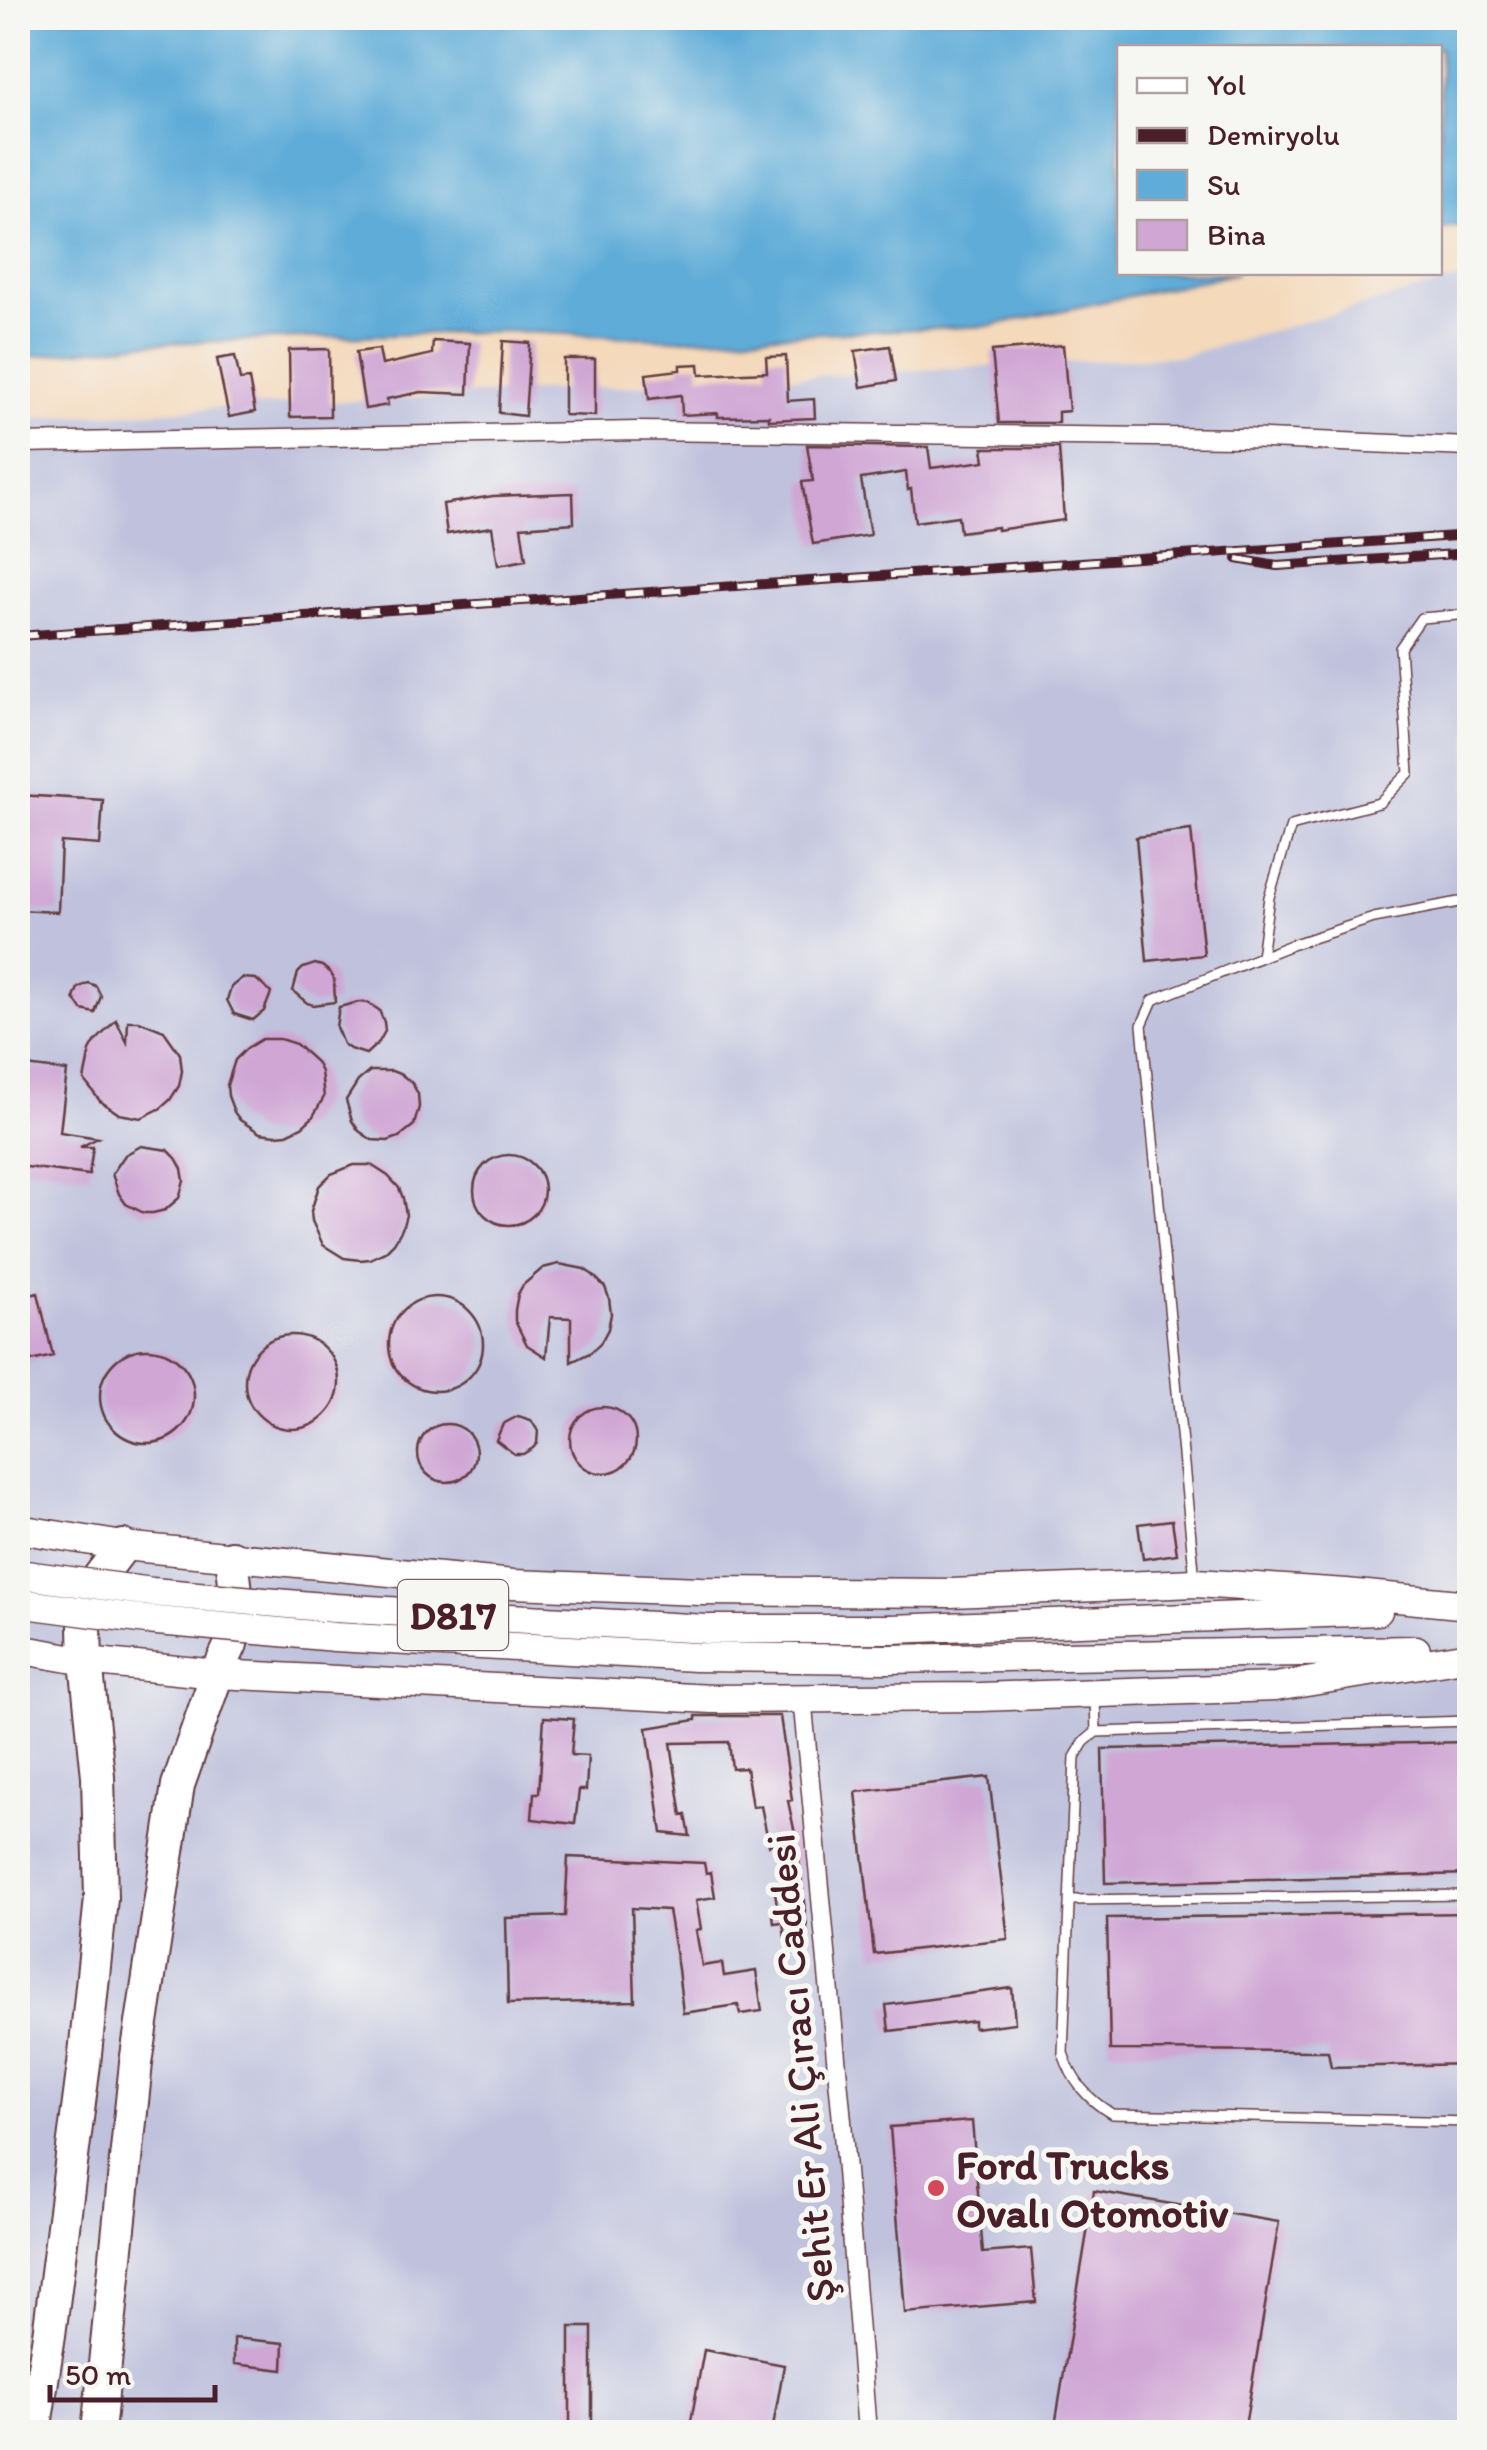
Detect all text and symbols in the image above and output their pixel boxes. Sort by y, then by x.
legend [1117,45,1442,275]
text: Yol [1207,66,1246,103]
text: Demiryolu [1207,116,1340,153]
text: Su [1207,166,1240,203]
text: Bina [1207,216,1266,253]
road number: D817 [398,1580,508,1650]
street label: Şehit Er Ali Çıracı Caddesi [754,1832,846,2304]
place label: Ford Trucks Ovalı Otomotiv [956,2139,1229,2238]
marker: Ford Trucks Ovalı Otomotiv [925,2177,947,2199]
scale bar [50,2340,215,2402]
text: 50 m [65,2356,131,2393]

